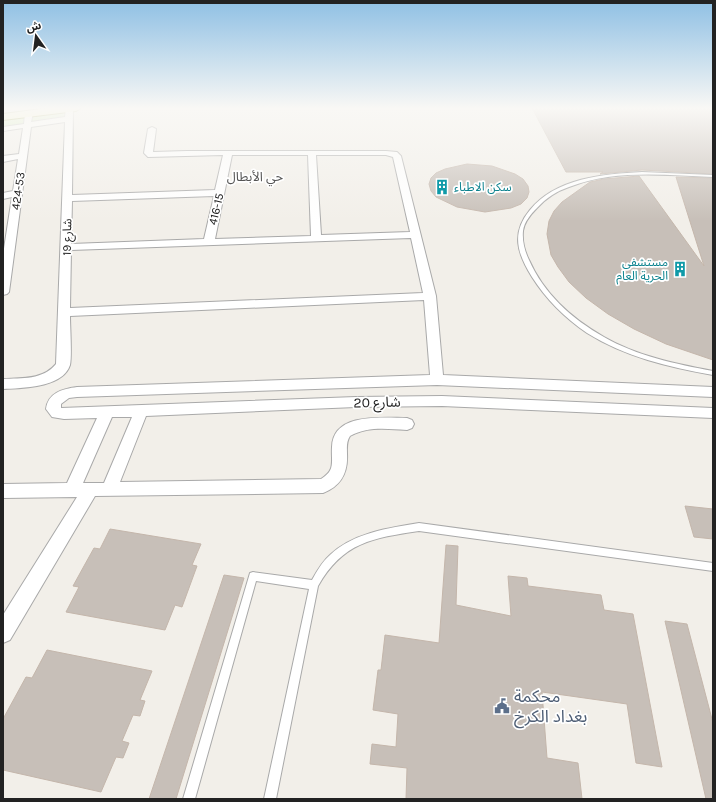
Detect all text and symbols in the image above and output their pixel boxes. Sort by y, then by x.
north arrow [16,16,56,56]
text: ش [25,19,43,35]
district label: حي الأبطال [227,169,284,187]
street label: 424-53 [8,171,28,211]
building icon: سكن الاطباء [433,178,451,196]
place label: سكن الاطباء [454,180,512,194]
street label: 416-15 [206,191,227,226]
street label: شارع 19 [60,218,76,256]
place label: مستشفى الحرية العام [616,255,668,285]
building icon: مستشفى الحرية العام [671,260,689,278]
street label: شارع 20 [353,394,401,413]
place label: محكمة بغداد الكرخ [514,686,587,729]
public building icon: محكمة بغداد الكرخ [493,697,511,715]

